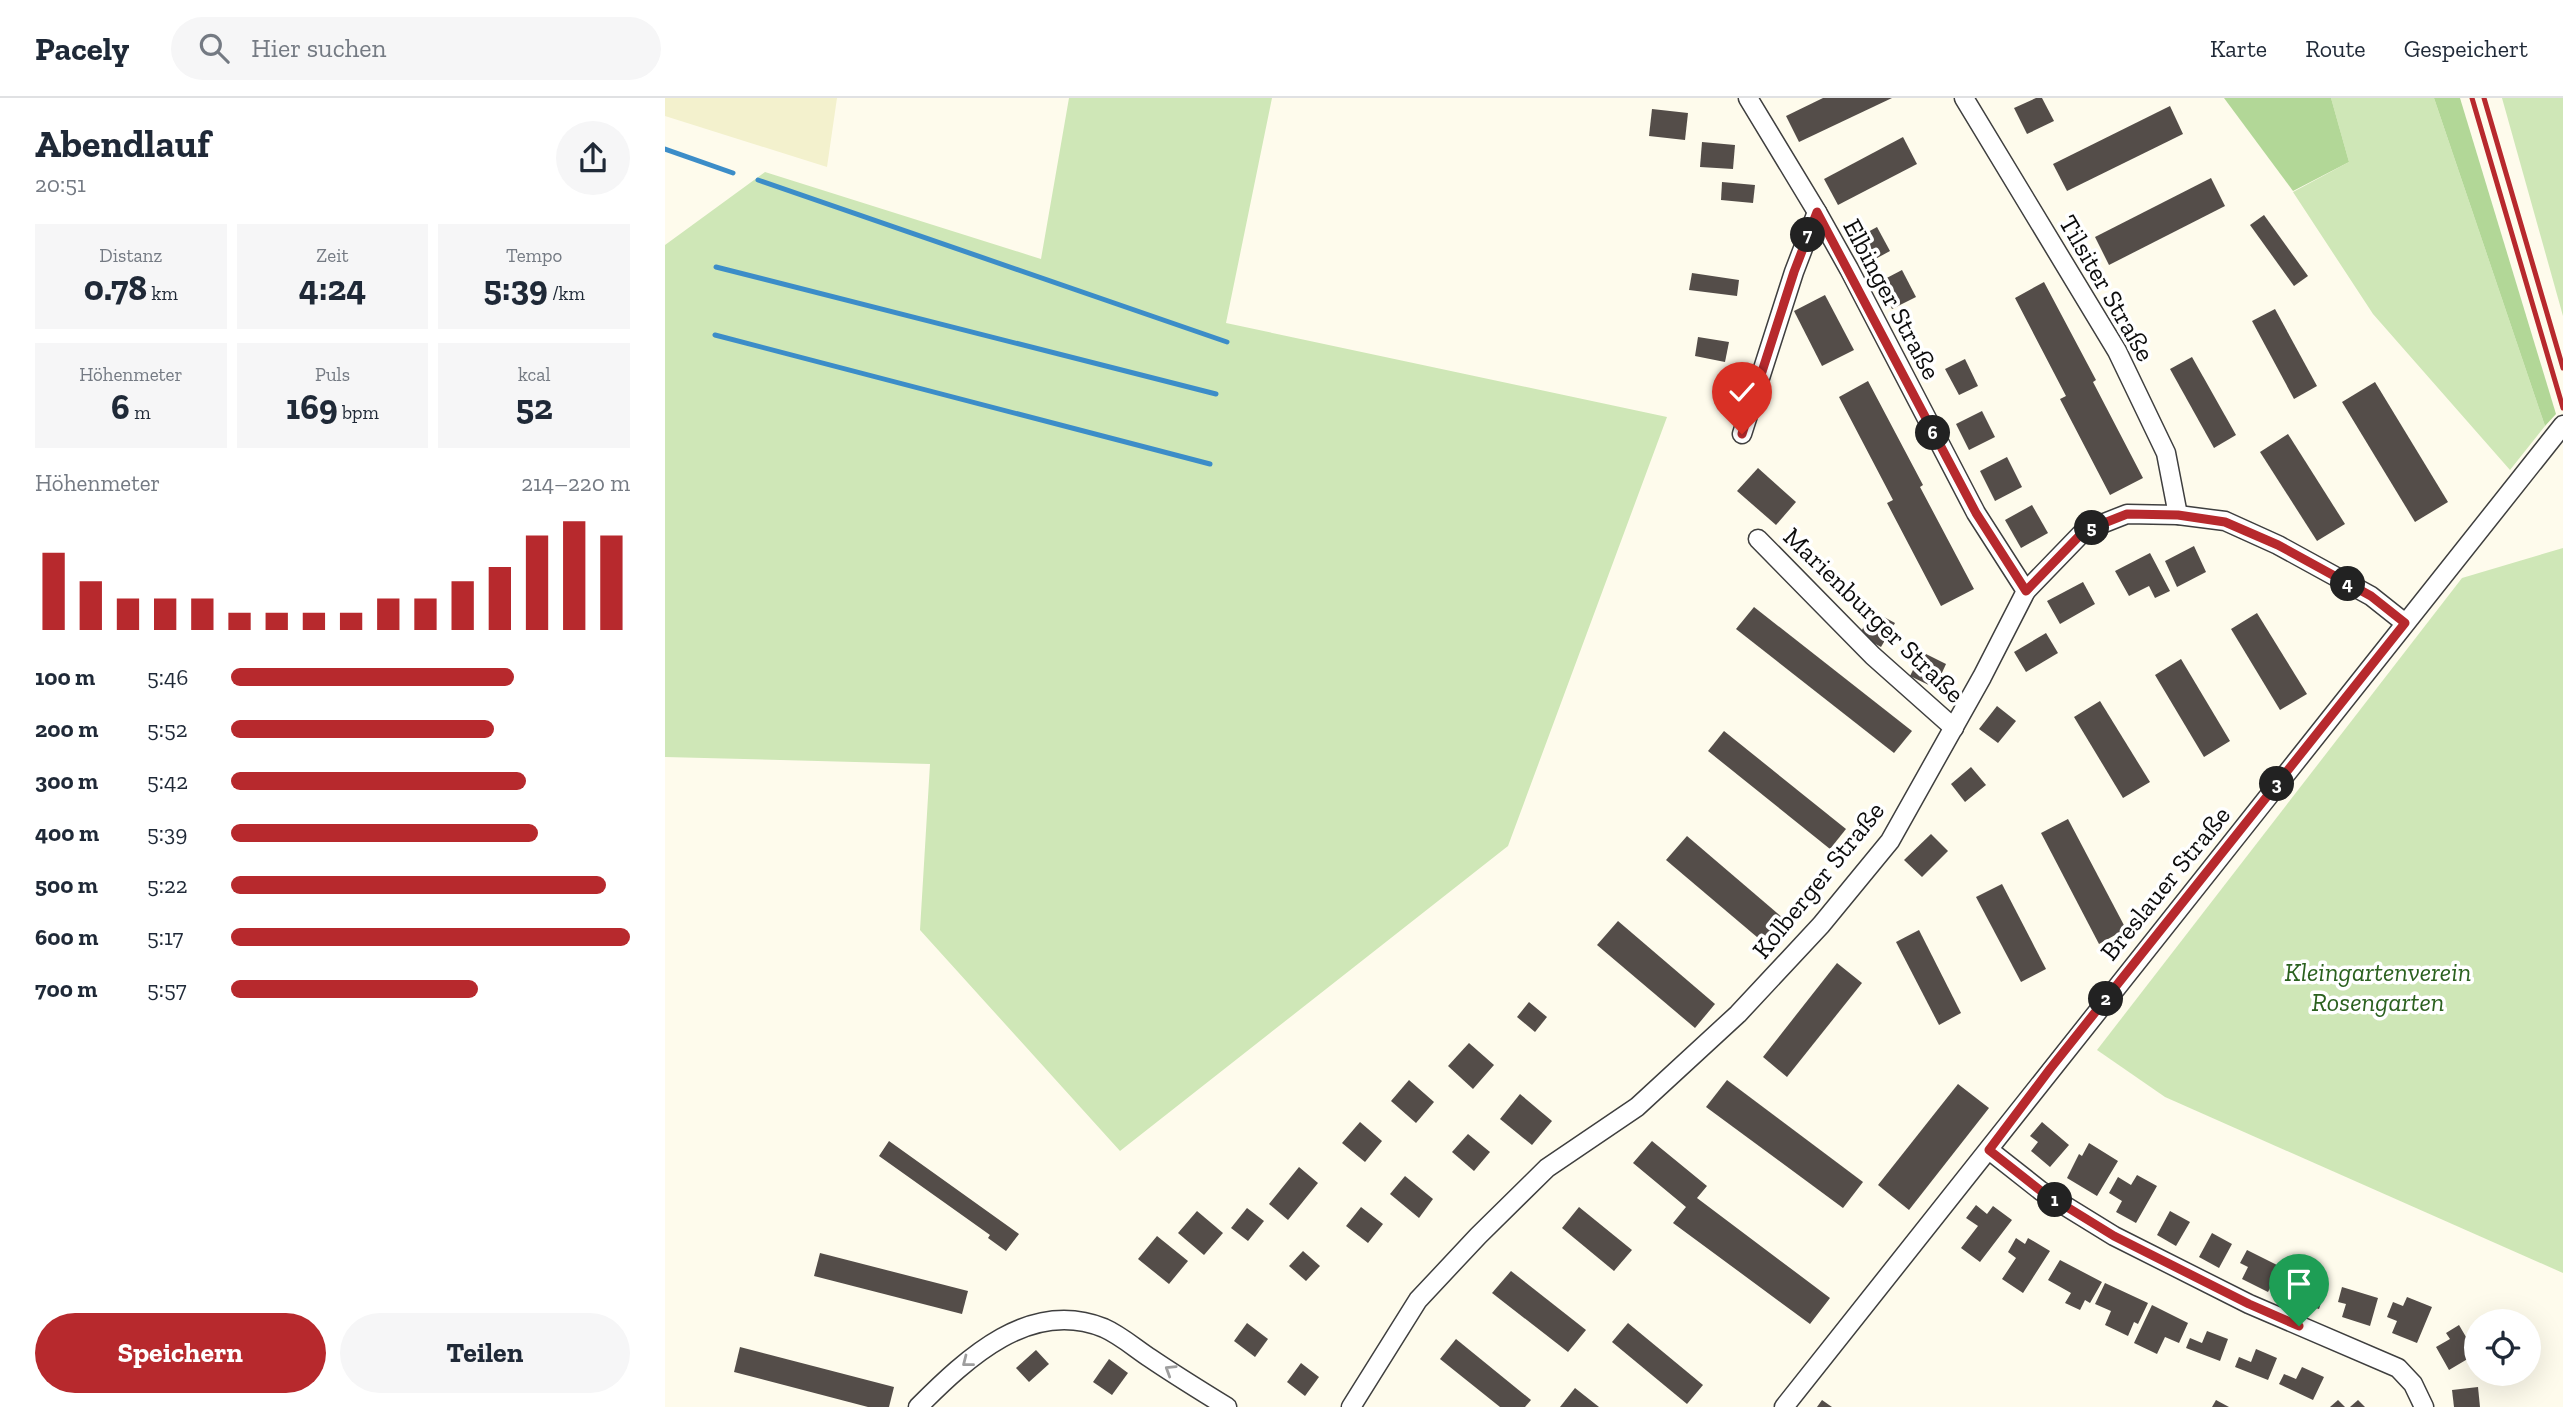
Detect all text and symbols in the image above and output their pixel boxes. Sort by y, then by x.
search box [171,17,661,80]
text: Pacely [35,29,129,68]
icon: search [195,29,233,67]
text: Hier suchen [251,32,386,64]
text: Karte [2210,34,2267,63]
text: Route [2305,34,2366,63]
text: Gespeichert [2404,34,2528,63]
text: Abendlauf [35,121,210,167]
button: share [556,121,630,195]
text: 20:51 [35,170,86,198]
street label: Tilsiter Straße [2052,209,2162,367]
street label: Elbinger Straße [1836,213,1948,385]
pin: 7 [1791,218,1825,252]
text: 7 [1803,223,1812,246]
text: Distanz [99,244,162,267]
text: Zeit [316,244,349,267]
text: Tempo [506,244,562,267]
text: 0.78 [84,267,147,309]
text: 4:24 [299,267,366,309]
text: 5:39 [483,267,548,309]
text: km [147,282,178,305]
text: /km [548,282,585,305]
pin [1712,362,1772,434]
text: Höhenmeter [79,363,183,386]
text: Puls [315,363,350,386]
text: kcal [518,363,550,386]
icon: check [1723,373,1761,411]
text: 6 [111,386,130,428]
text: 169 [286,386,338,428]
text: 52 [516,386,553,428]
text: m [130,401,151,424]
text: bpm [338,401,379,424]
pin: 6 [1915,416,1951,450]
text: 6 [1927,421,1938,444]
text: Höhenmeter [35,469,160,497]
text: 214–220 m [521,469,630,497]
pin: 5 [2075,510,2109,546]
text: 5 [2087,516,2096,539]
street label: Marienburger Straße [1777,520,1971,710]
pin: 4 [2331,566,2365,602]
text: 4 [2342,572,2353,595]
text: 100 m [35,663,95,691]
text: 5:46 [147,663,189,691]
text: 200 m [35,715,98,743]
text: 5:52 [147,715,188,743]
pin: 3 [2259,766,2295,802]
text: 300 m [35,767,98,795]
text: 5:42 [147,767,188,795]
text: 3 [2271,772,2282,795]
street label: Kolberger Straße [1745,795,1891,965]
street label: Breslauer Straße [2093,799,2237,967]
text: 400 m [35,819,99,847]
text: 5:39 [147,819,187,847]
text: 500 m [35,871,98,899]
text: 5:22 [147,871,188,899]
text: 600 m [35,923,98,951]
text: 5:17 [147,923,183,951]
park label: Kleingartenverein Rosengarten [2285,956,2471,1018]
text: 700 m [35,975,97,1003]
text: 5:57 [147,975,187,1003]
pin: 2 [2089,982,2123,1016]
text: 2 [2100,987,2111,1010]
pin: 1 [2037,1182,2073,1218]
text: 1 [2051,1188,2058,1211]
pin [2269,1254,2329,1326]
icon: arrive [2280,1265,2318,1303]
map controls [2464,1309,2541,1386]
button: locate [2464,1309,2541,1386]
button: Speichern [35,1313,326,1393]
button: Teilen [340,1313,630,1393]
one-way arrow [962,1354,975,1366]
one-way arrow [1164,1366,1177,1379]

